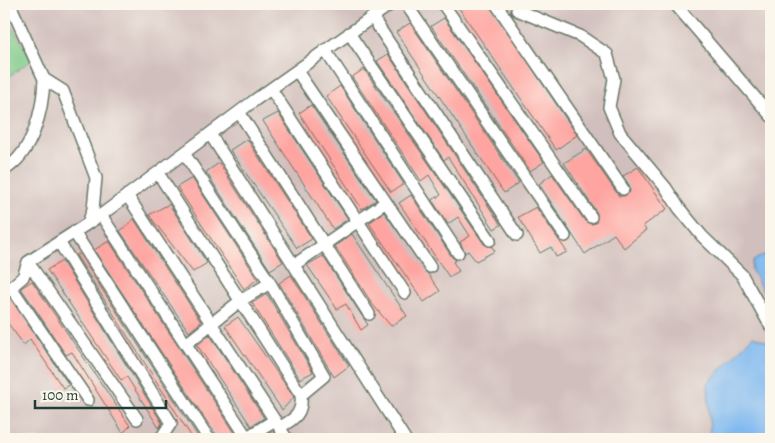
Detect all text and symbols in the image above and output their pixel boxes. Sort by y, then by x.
scale bar [35,378,166,410]
text: 100 m [42,385,79,405]

